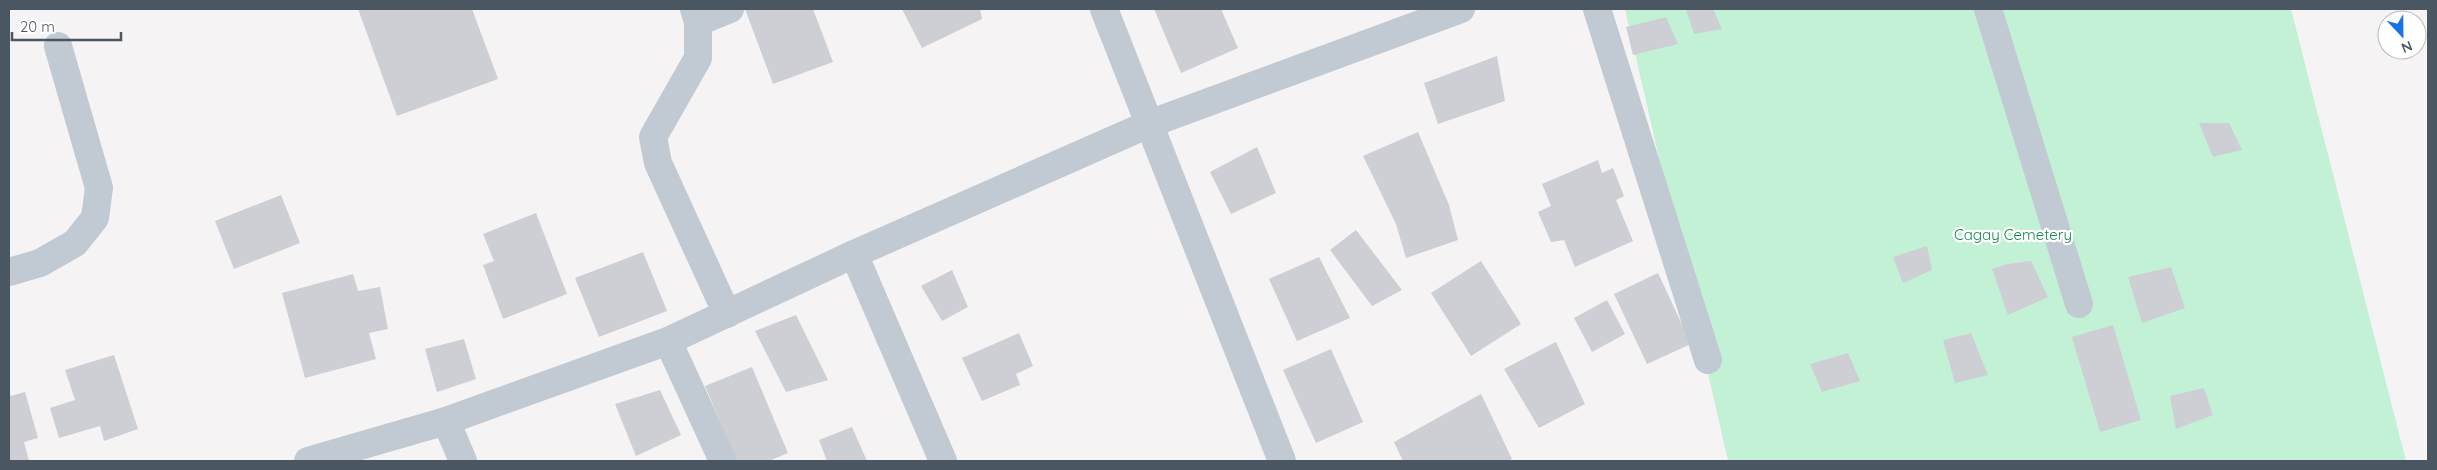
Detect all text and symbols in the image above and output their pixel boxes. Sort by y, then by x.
scale bar [12,10,121,42]
north arrow [2377,10,2427,60]
text: 20 m [20,17,55,36]
text: N [2399,37,2415,57]
park label: Cagay Cemetery [1954,225,2072,244]

